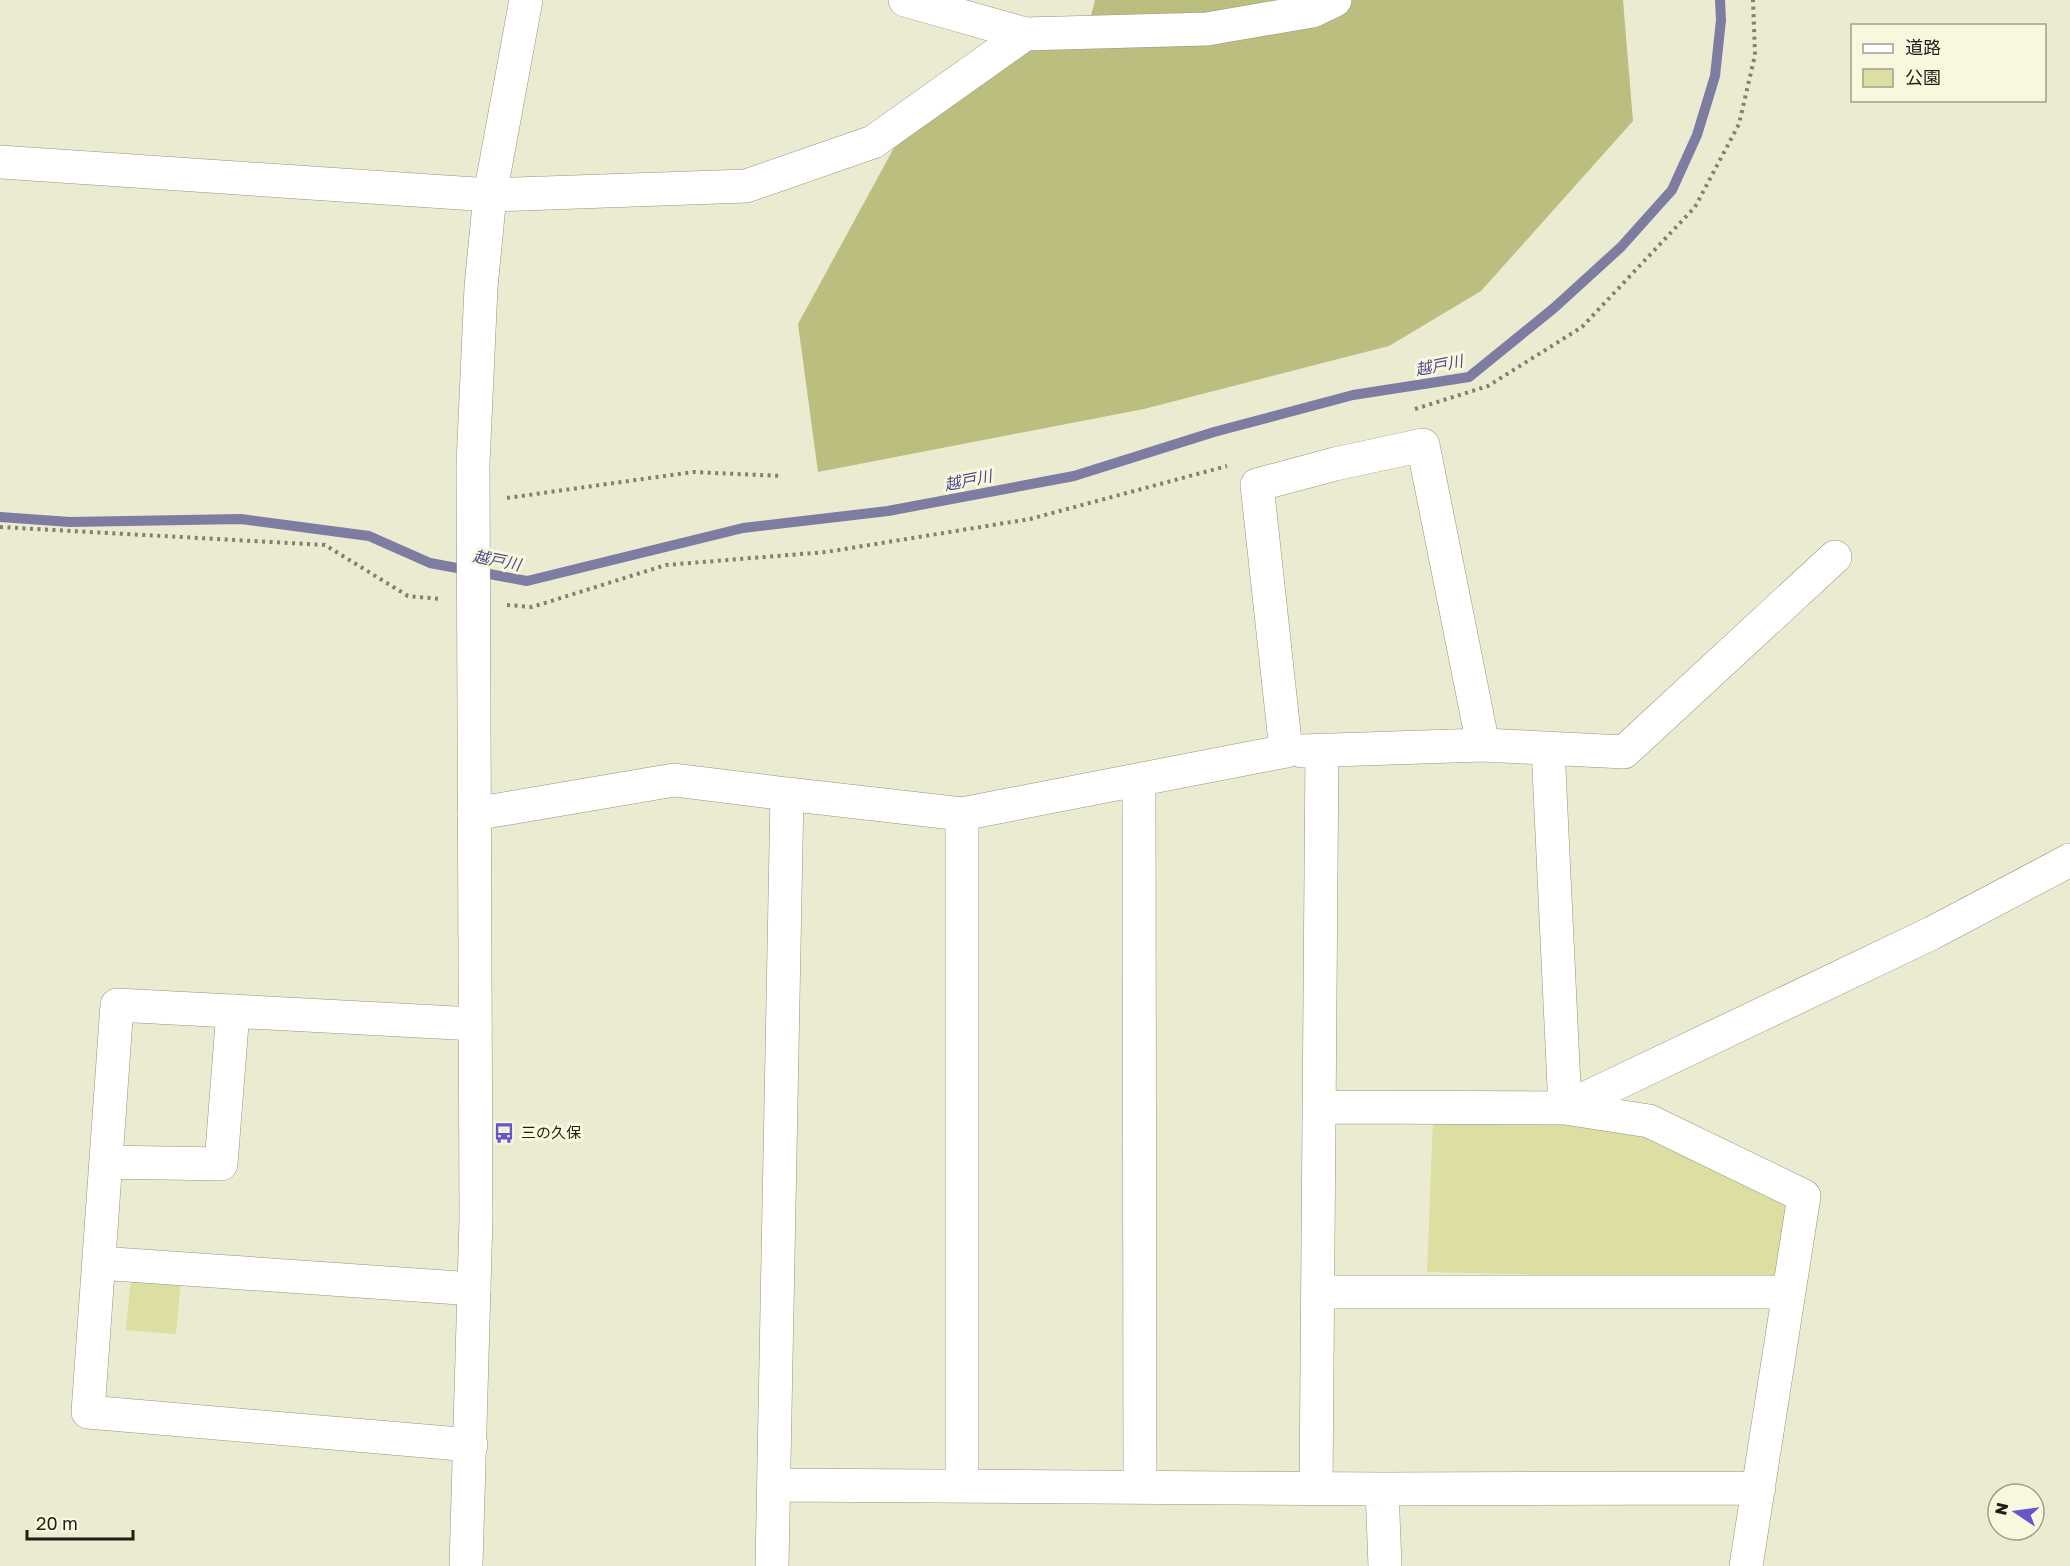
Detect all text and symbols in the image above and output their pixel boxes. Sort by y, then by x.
legend [1851,24,2046,102]
text: 道路 [1905,36,1941,58]
text: 公園 [1905,66,1941,88]
water label: 越戸川 [1414,350,1466,379]
water label: 越戸川 [943,465,995,494]
water label: 越戸川 [472,546,524,575]
bus stop icon: 三の久保 [492,1121,516,1145]
place label: 三の久保 [521,1123,581,1141]
north arrow [1986,1482,2046,1542]
text: N [1990,1500,2012,1517]
scale bar [27,1503,134,1541]
text: 20 m [36,1512,78,1534]

